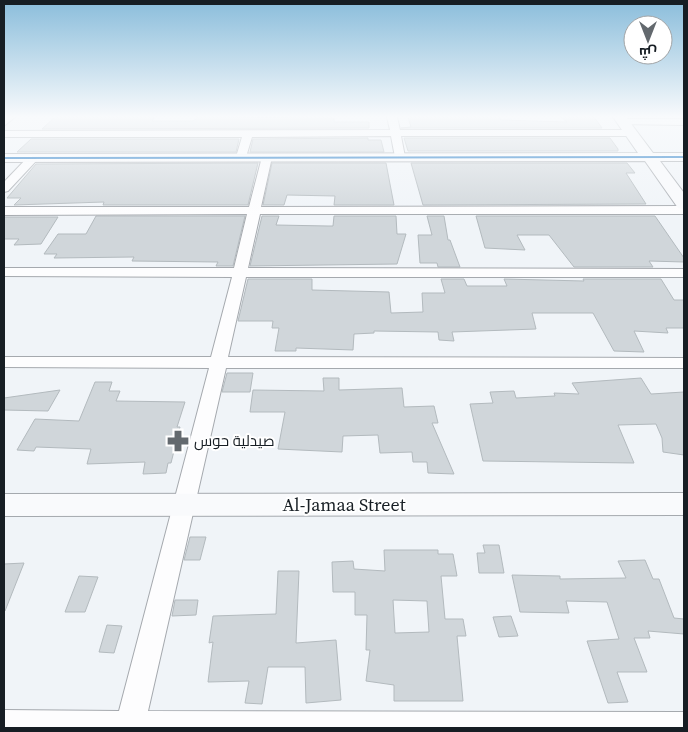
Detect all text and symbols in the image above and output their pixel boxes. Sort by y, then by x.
north arrow [623,15,673,65]
text: ش [639,43,657,63]
pharmacy icon: صيدلية حوس [165,428,191,454]
place label: صيدلية حوس [194,430,275,451]
street label: Al-Jamaa Street [282,492,406,517]

